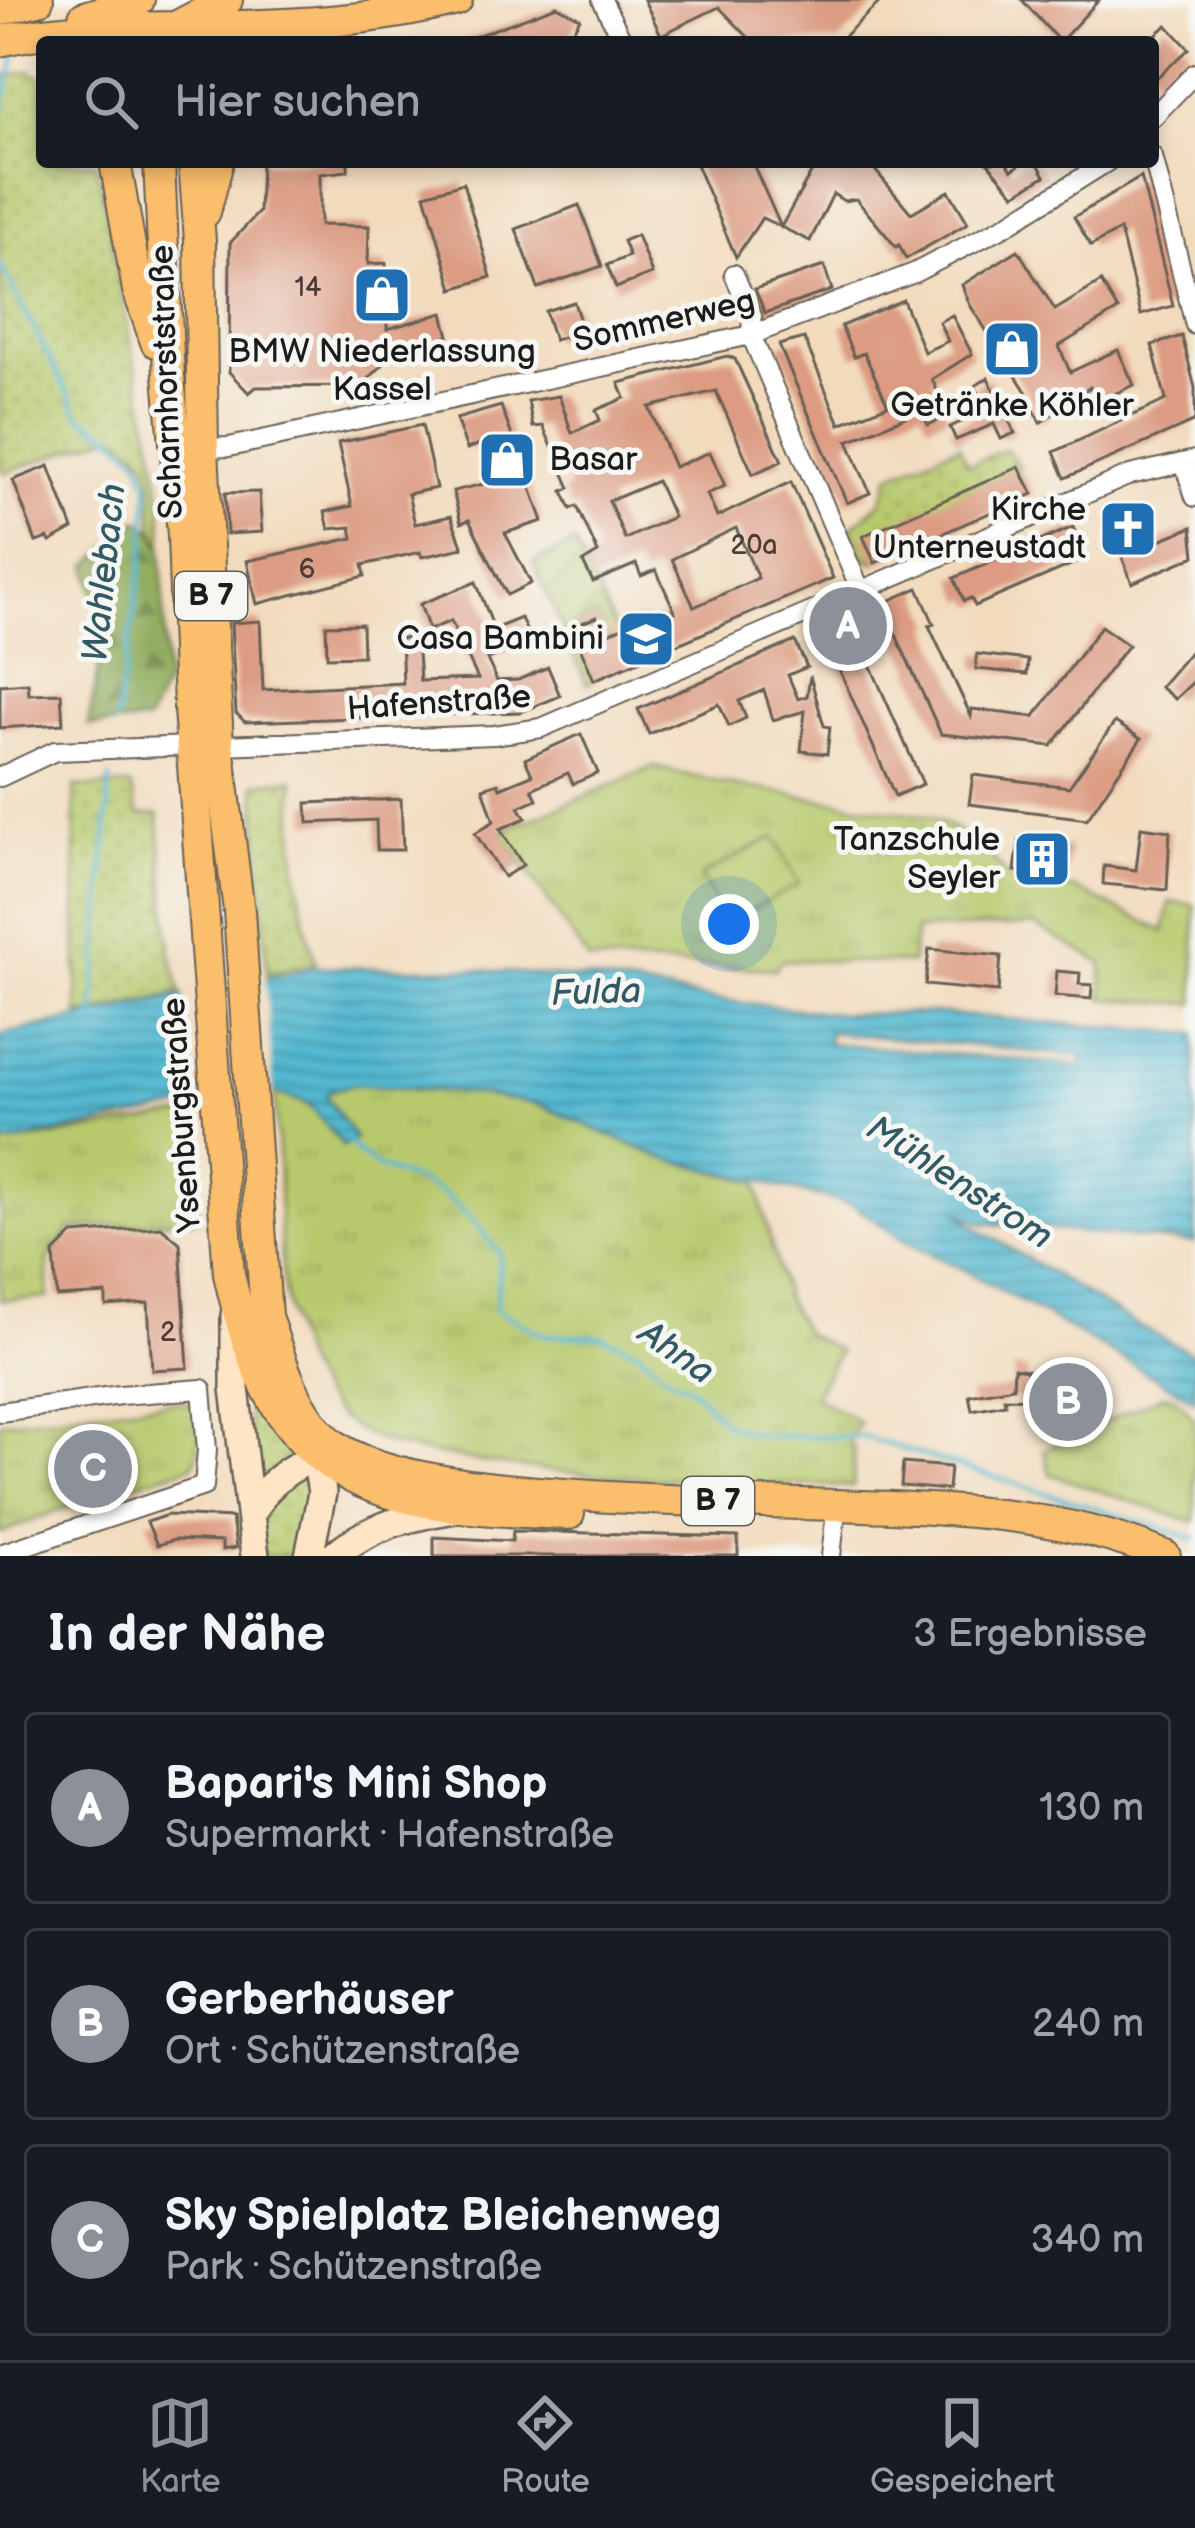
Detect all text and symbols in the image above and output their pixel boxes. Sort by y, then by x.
search box [36,36,1159,168]
icon: search [78,69,144,135]
text: Hier suchen [174,75,421,130]
street label: Scharnhorststraße [142,244,192,520]
shop icon: BMW Niederlassung Kassel [351,264,413,326]
house number: 14 [295,272,322,304]
street label: Sommerweg [569,281,759,361]
shop icon: Getränke Köhler [981,318,1043,380]
place label: BMW Niederlassung Kassel [228,332,536,410]
place label: Getränke Köhler [890,386,1135,426]
shop icon: Basar [476,429,538,491]
place label: Basar [549,440,638,480]
water label: Wahlebach [74,482,136,664]
place label: Kirche Unterneustadt [873,490,1086,568]
church icon: Kirche Unterneustadt [1097,498,1159,560]
house number: 20a [730,530,778,562]
house number: 6 [299,554,315,586]
road number: B 7 [175,572,247,620]
pin: A [809,581,887,671]
school or university icon: Casa Bambini [615,608,677,670]
place label: Casa Bambini [396,619,604,659]
street label: Hafenstraße [346,677,532,729]
place label: Tanzschule Seyler [834,820,1001,898]
building icon: Tanzschule Seyler [1011,828,1073,890]
your location [699,894,759,954]
water label: Fulda [550,970,642,1016]
street label: Ysenburgstraße [154,996,210,1235]
water label: Mühlenstrom [858,1107,1060,1259]
water label: Ahna [628,1311,722,1394]
house number: 2 [160,1317,176,1349]
pin: B [1029,1357,1107,1447]
pin: C [54,1424,132,1514]
road number: B 7 [682,1477,754,1525]
text: In der Nähe [48,1604,326,1665]
text: 3 Ergebnisse [913,1611,1147,1658]
text: Bapari's Mini Shop [165,1757,547,1812]
text: A [78,1785,102,1832]
text: 130 m [1039,1785,1144,1832]
text: Supermarkt · Hafenstraße [165,1812,614,1859]
text: Gerberhäuser [165,1973,454,2028]
text: B [76,2001,104,2048]
text: 240 m [1032,2001,1144,2048]
text: Ort · Schützenstraße [165,2028,520,2075]
text: Sky Spielplatz Bleichenweg [165,2189,721,2244]
text: C [76,2217,104,2264]
text: 340 m [1031,2217,1144,2264]
text: Park · Schützenstraße [165,2244,542,2291]
tab: Karte [140,2390,221,2502]
tab: Route [501,2390,590,2502]
tab: Gespeichert [870,2390,1055,2502]

